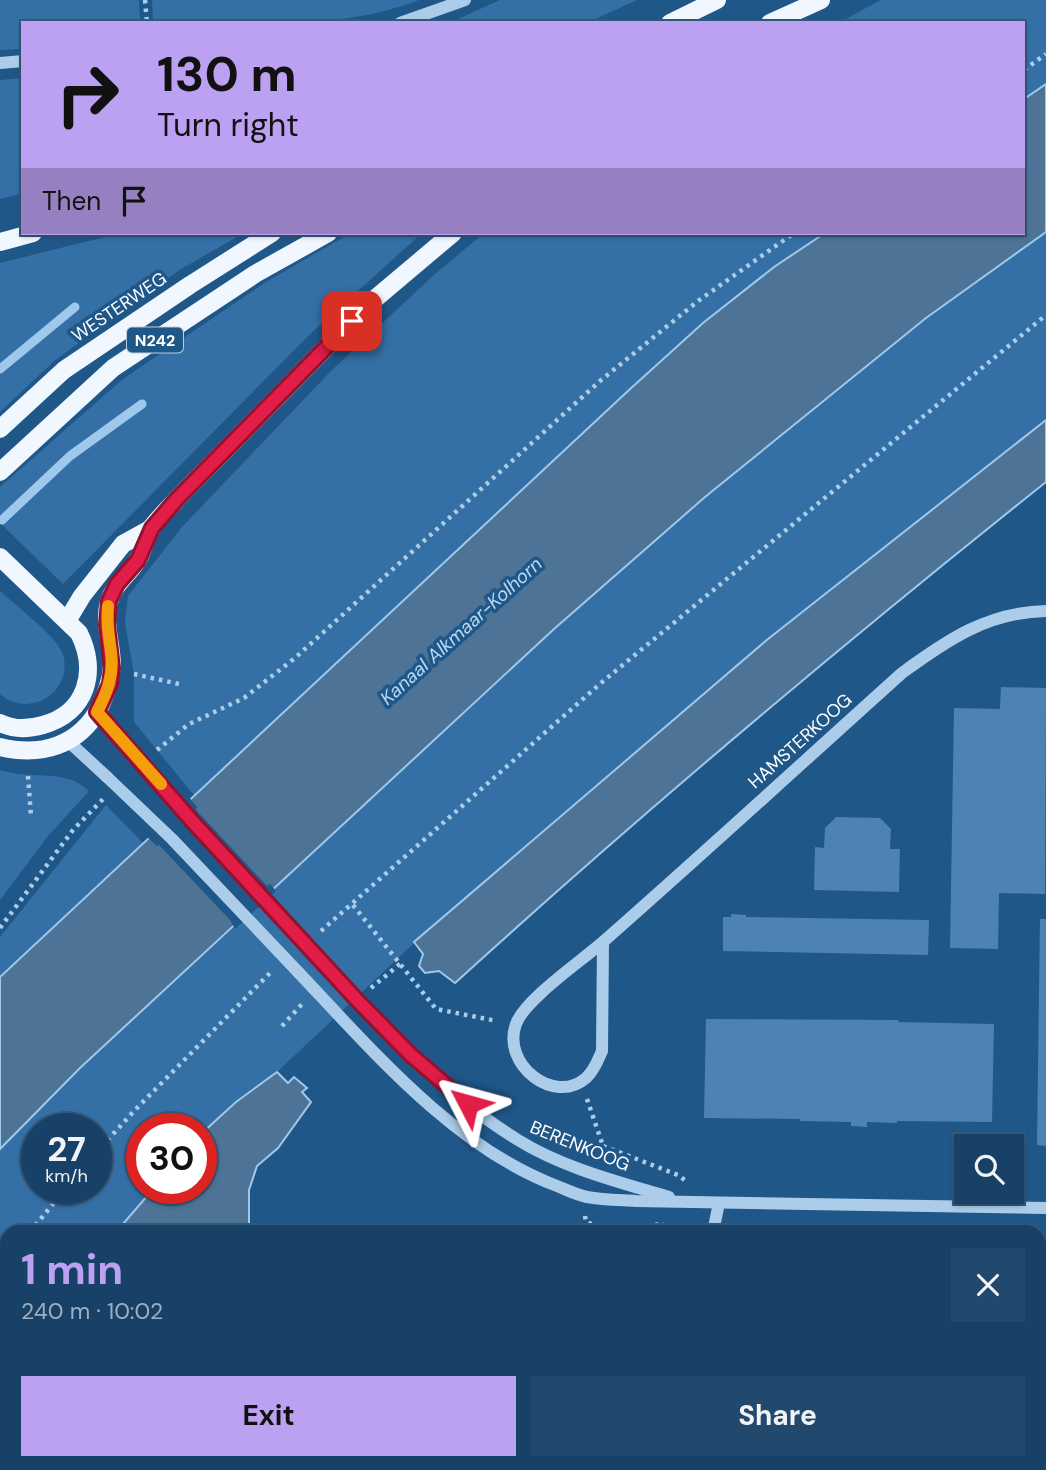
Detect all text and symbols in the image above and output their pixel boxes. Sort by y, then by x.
text: 130 m [157,42,297,106]
icon: right [42,49,133,140]
text: Turn right [157,104,299,146]
icon: arrive [115,182,153,220]
text: Then [42,184,101,218]
street label: WESTERWEG [67,266,171,348]
pin [322,291,382,351]
icon: arrive [333,302,371,340]
road number: N242 [127,328,183,352]
water label: Kanaal Alkmaar-Kolhorn [375,551,547,710]
street label: HAMSTERKOOG [743,688,857,794]
position arrow [431,1067,505,1141]
speed limit sign: 30 [126,1113,217,1204]
street label: BERENKOOG [527,1115,633,1177]
text: 27 [47,1126,86,1172]
map controls [954,1134,1024,1204]
button: search [954,1134,1024,1204]
text: km/h [45,1164,88,1188]
text: 1 min [21,1242,123,1297]
button: close [951,1248,1025,1322]
text: 240 m · 10:02 [21,1296,163,1326]
button: Exit [21,1376,516,1456]
button: Share [530,1376,1025,1456]

